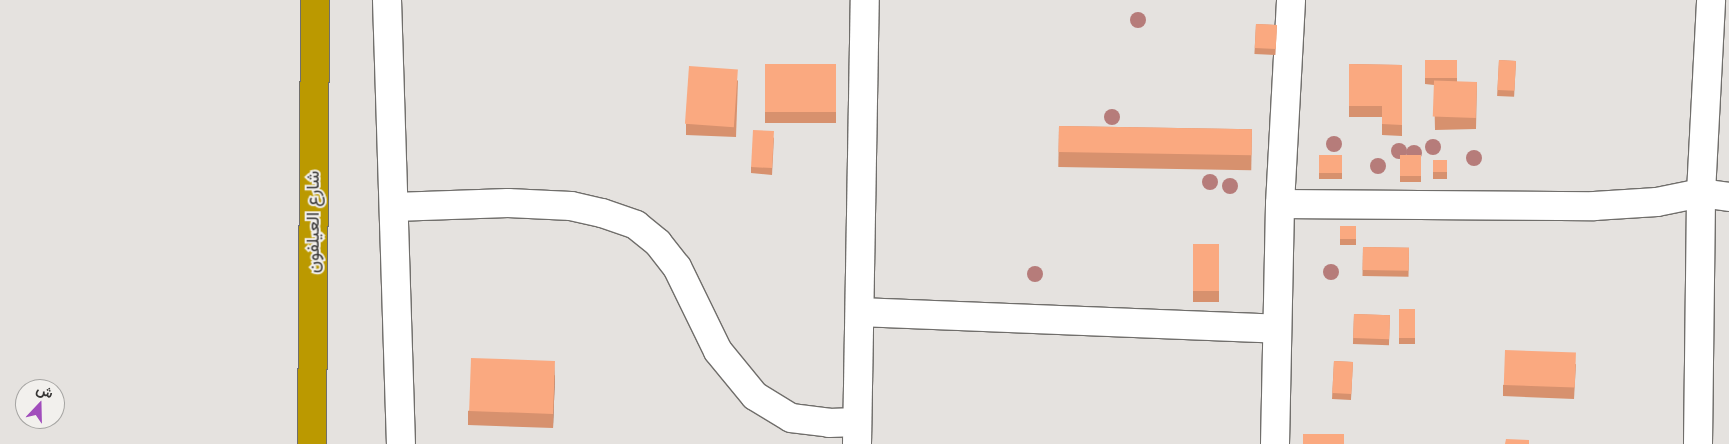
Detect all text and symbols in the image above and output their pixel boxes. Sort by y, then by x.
street label: شارع العيلفون [302,171,324,273]
north arrow [15,379,65,429]
text: ش [34,380,56,402]

